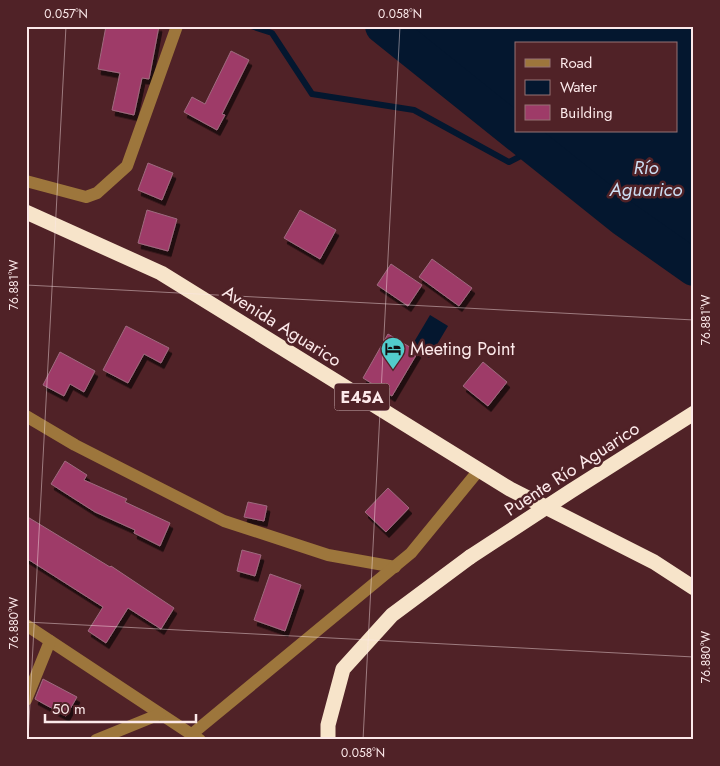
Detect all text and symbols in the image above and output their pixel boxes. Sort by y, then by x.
text: 0.057°N [44,5,88,23]
text: 0.058°N [378,5,422,23]
legend [515,42,678,132]
text: Road [560,52,592,74]
text: Water [560,76,598,98]
text: Building [560,102,612,124]
water label: Río Aguarico [609,154,682,203]
text: 76.881°W [5,260,23,310]
street label: Avenida Aguarico [217,279,347,373]
text: 76.881°W [697,295,715,345]
hotel icon: Meeting Point [380,336,406,370]
place label: Meeting Point [410,336,516,362]
road number: E45A [334,384,390,411]
street label: Puente Río Aguarico [499,415,645,522]
text: 76.880°W [5,597,23,649]
text: 76.880°W [697,631,715,683]
scale bar [45,691,196,723]
text: 50 m [52,698,86,720]
text: 0.058°N [341,744,385,762]

